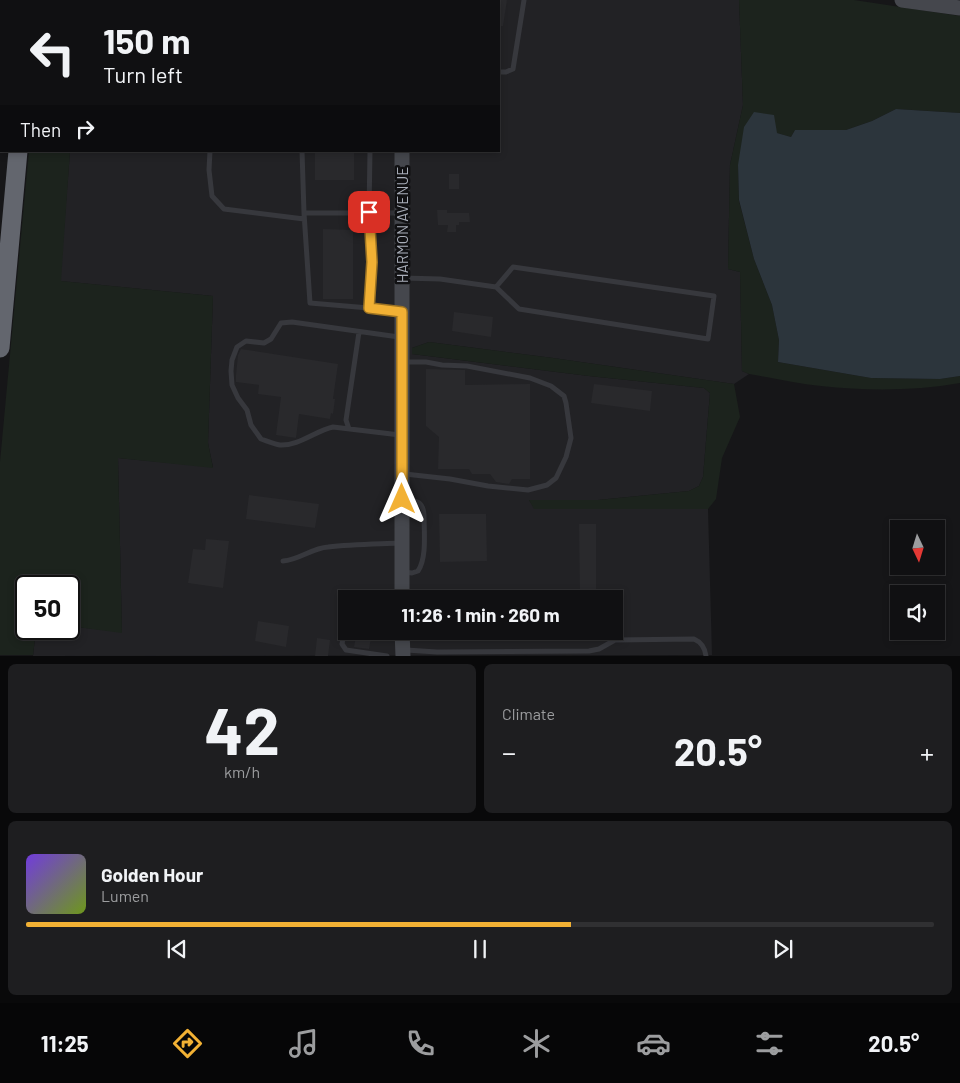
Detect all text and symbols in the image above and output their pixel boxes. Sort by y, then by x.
text: 150 m [103,19,190,61]
icon: left [20,20,85,85]
text: Turn left [103,61,183,87]
icon: right [71,115,99,143]
text: Then [20,118,61,141]
street label: HARMON AVENUE [393,167,411,283]
pin [348,191,390,233]
icon: arrive [355,198,383,226]
position arrow [375,472,427,524]
north arrow [890,520,945,575]
map controls [890,520,945,640]
speed limit sign: 50 [15,575,80,640]
button: sound [890,585,945,640]
text: 11:26 · 1 min · 260 m [401,603,560,626]
text: 42 [204,690,280,768]
text: Climate [502,704,555,723]
text: 20.5° [674,728,762,774]
text: − [502,735,516,769]
text: + [920,735,934,769]
text: km/h [224,762,260,781]
text: Golden Hour [101,863,203,886]
text: Lumen [101,886,149,905]
icon: previous [163,935,191,963]
icon: pause [466,935,494,963]
icon: next [769,935,797,963]
icon: directions [170,1026,205,1061]
icon: music [286,1026,321,1061]
icon: phone [403,1026,438,1061]
icon: climate [519,1026,554,1061]
icon: car [636,1026,671,1061]
icon: filters [752,1026,787,1061]
text: 11:25 [41,1030,89,1056]
text: 20.5° [868,1030,919,1056]

